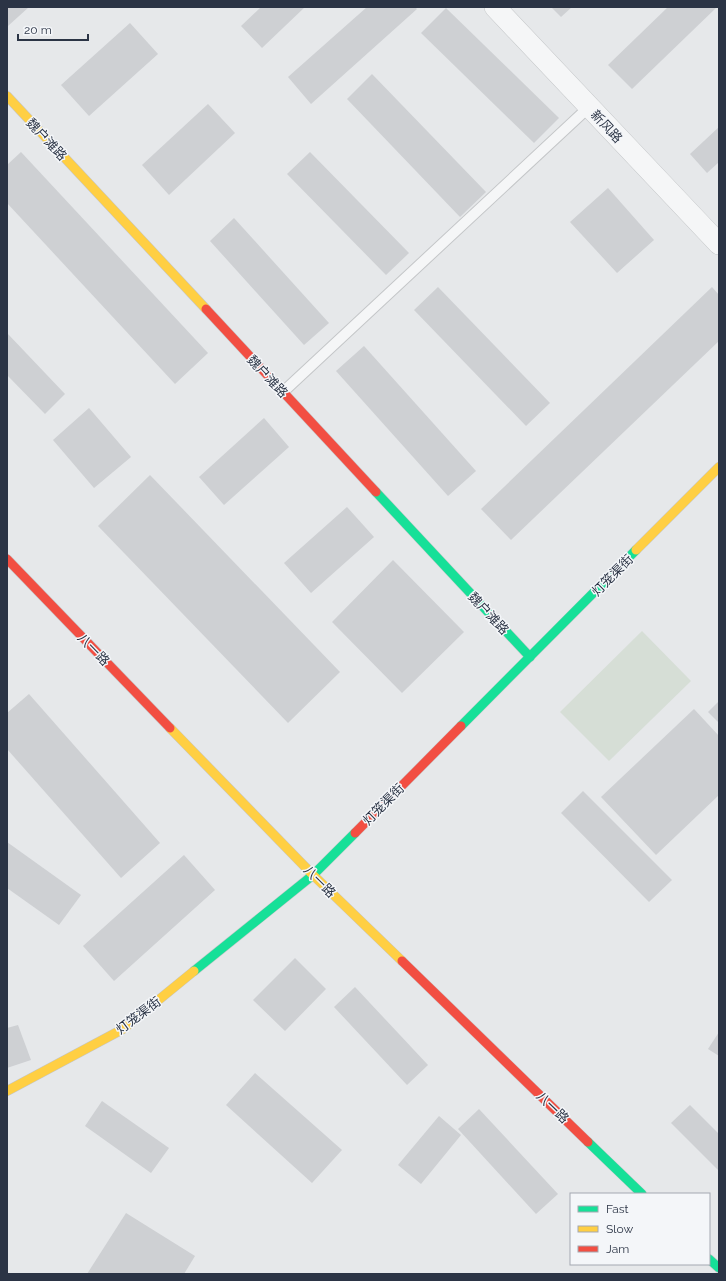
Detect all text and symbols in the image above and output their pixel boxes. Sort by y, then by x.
scale bar [18,16,88,42]
text: 20 m [24,23,52,37]
street label: 新风路 [588,107,625,146]
street label: 魏户滩路 [23,115,70,163]
street label: 魏户滩路 [244,352,291,400]
street label: 灯笼渠街 [589,552,636,599]
street label: 魏户滩路 [465,589,512,637]
street label: 八一路 [75,630,113,669]
street label: 灯笼渠街 [360,781,407,828]
street label: 八一路 [301,862,339,900]
street label: 灯笼渠街 [113,994,164,1037]
street label: 八一路 [533,1088,572,1126]
legend [570,1193,710,1265]
text: Fast [606,1202,629,1216]
text: Slow [606,1222,633,1236]
text: Jam [606,1242,629,1256]

